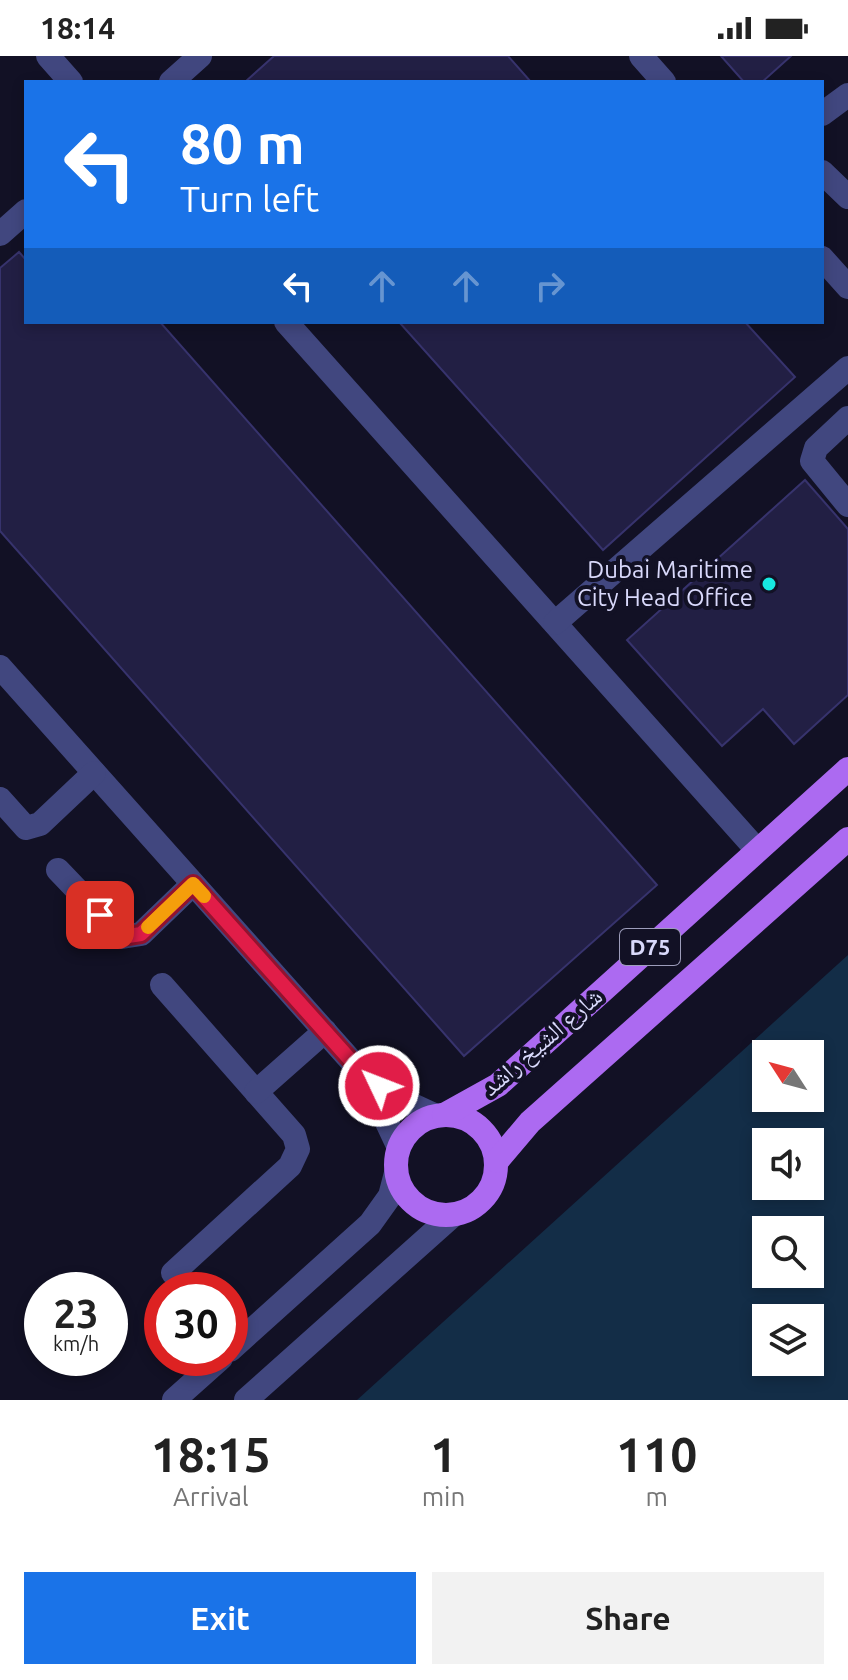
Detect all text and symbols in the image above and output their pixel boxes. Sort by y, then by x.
text: 18:14 [40,11,115,45]
icon: left [48,112,152,216]
text: 80 m [180,112,305,175]
text: Turn left [180,178,319,219]
icon: left [276,264,320,308]
icon: ahead [360,264,404,308]
icon: ahead [444,264,488,308]
icon: right [528,264,572,308]
place label: Dubai Maritime City Head Office [577,556,753,611]
marker: Dubai Maritime City Head Office [760,575,778,593]
pin [66,881,134,949]
icon: arrive [78,893,122,937]
road number: D75 [620,929,680,965]
street label: شارع الشيخ راشد [476,982,608,1103]
north arrow [752,1040,824,1112]
map controls [752,1040,824,1376]
position arrow [337,1044,421,1128]
button: sound [752,1128,824,1200]
button: search [752,1216,824,1288]
speed limit sign: 30 [144,1272,248,1376]
text: 23 [53,1291,99,1336]
button: layers [752,1304,824,1376]
text: km/h [53,1332,99,1355]
text: 18:15 [151,1427,271,1481]
text: 1 [430,1427,457,1481]
text: 110 [616,1427,697,1481]
text: Arrival [173,1482,249,1511]
text: min [422,1482,465,1511]
text: m [645,1482,668,1511]
button: Exit [24,1572,416,1664]
button: Share [432,1572,824,1664]

